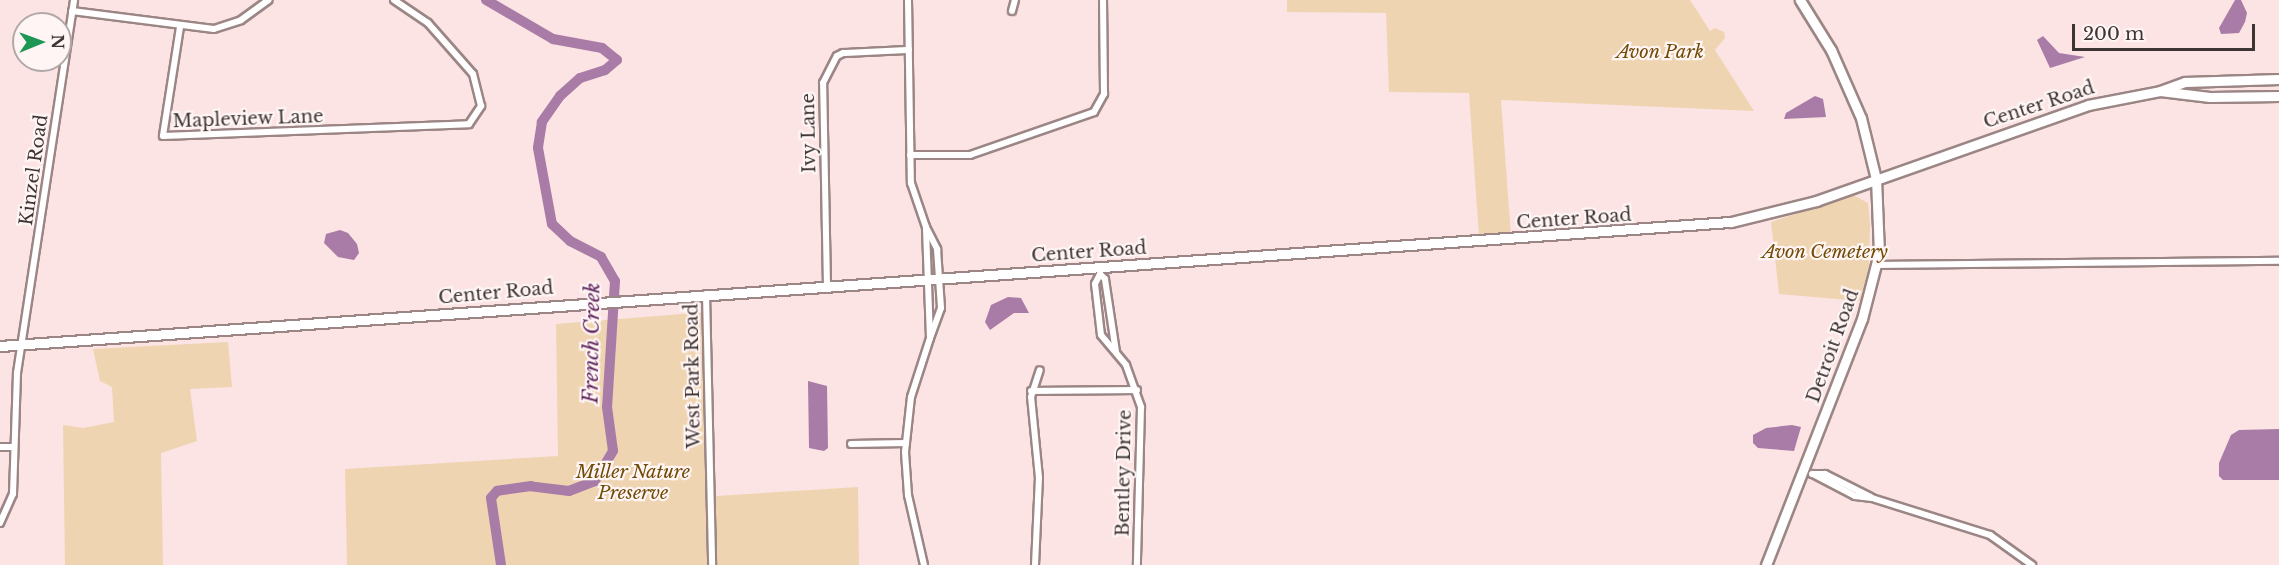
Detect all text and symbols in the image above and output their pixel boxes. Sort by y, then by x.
north arrow [12,12,72,72]
scale bar [2075,12,2258,50]
text: 200 m [2083,23,2144,45]
text: N [48,34,68,49]
park label: Avon Park [1616,41,1704,63]
street label: Center Road [1981,77,2097,133]
street label: Ivy Lane [798,93,820,173]
street label: Mapleview Lane [172,106,324,132]
street label: Kinzel Road [16,113,52,227]
street label: Center Road [1515,204,1633,234]
street label: Center Road [1030,237,1148,267]
park label: Avon Cemetery [1762,241,1888,263]
street label: Center Road [437,277,555,309]
water label: French Creek [579,282,605,404]
street label: Detroit Road [1802,286,1864,406]
street label: West Park Road [681,303,705,449]
street label: Bentley Drive [1112,409,1136,537]
park label: Miller Nature Preserve [576,462,690,504]

